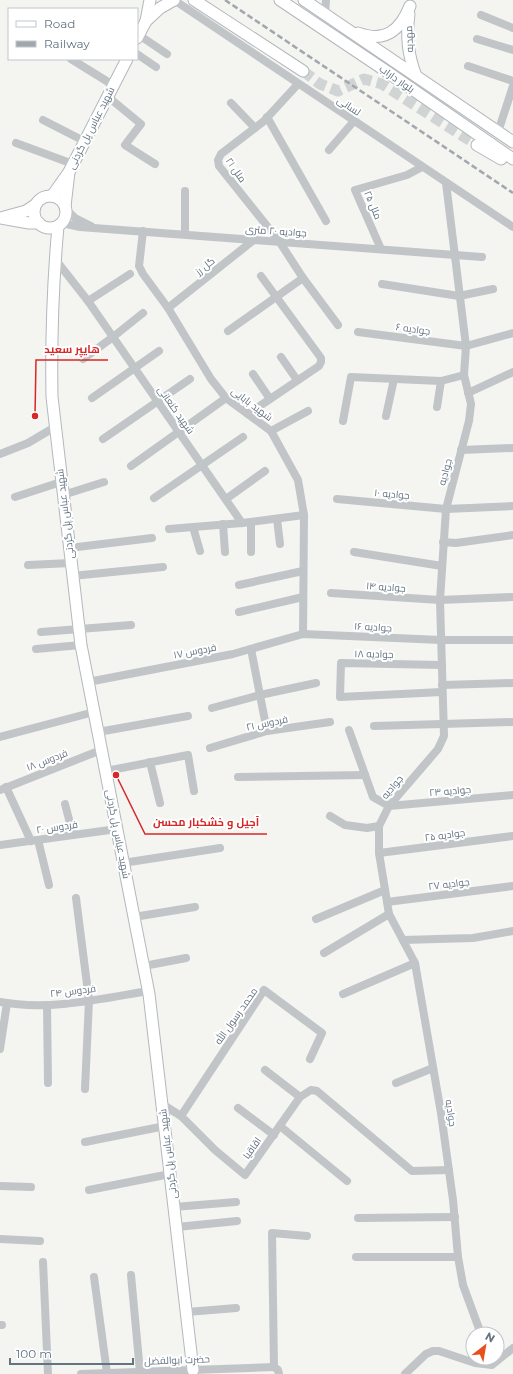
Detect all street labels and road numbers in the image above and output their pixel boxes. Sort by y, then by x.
street label: مهدیه [402,25,416,53]
street label: بلوار داراب [377,62,417,96]
street label: شهید عباس پل گردنی [65,85,117,171]
street label: لسانی [335,93,363,119]
street label: ملل ۲۱ [223,155,249,185]
street label: ملل ۲۵ [361,189,385,221]
street label: جوادیه ۲۰ متری [245,222,307,240]
street label: گل رز [192,254,218,278]
street label: جوادیه ۶ [395,320,431,338]
street label: شهید کنعانی [155,383,197,437]
street label: شهید بابایی [229,384,275,424]
street label: جوادیه [435,457,455,487]
street label: شهید عباس پل گردنی [53,468,77,560]
street label: جوادیه ۱۰ [374,486,410,502]
street label: جوادیه ۱۴ [366,579,406,595]
street label: جوادیه ۱۶ [354,620,392,634]
street label: فردوس ۱۷ [172,640,218,662]
street label: جوادیه ۱۸ [354,647,394,661]
street label: فردوس ۲۱ [245,712,289,734]
street label: فردوس ۱۸ [24,746,70,774]
street label: جوادیه [378,772,406,802]
street label: جوادیه ۲۳ [429,783,471,799]
street label: شهید عباس پل گردنی [103,788,133,880]
street label: فردوس ۲۰ [35,818,79,836]
street label: جوادیه ۲۵ [424,826,466,844]
street label: جوادیه ۲۷ [428,875,470,893]
street label: فردوس ۲۴ [49,982,97,1000]
street label: محمد رسول الله [211,985,260,1047]
street label: جوادیه [442,1098,460,1128]
street label: شهید عباس پل گردنی [156,1108,180,1200]
street label: اقاقیا [240,1135,264,1161]
street label: حضرت ابوالفضل [144,1352,210,1368]

